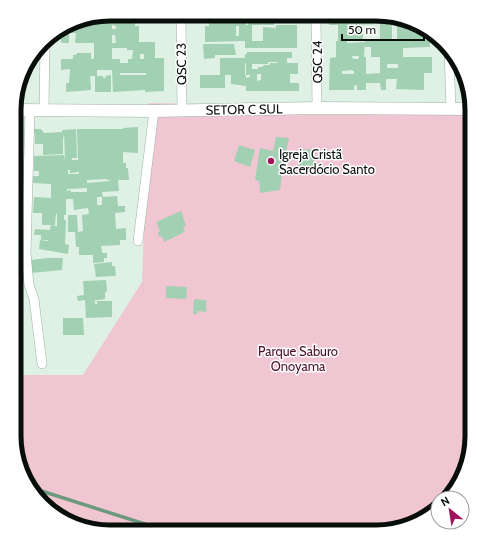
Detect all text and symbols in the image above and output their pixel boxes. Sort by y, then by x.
scale bar [342,16,424,42]
text: 50 m [348,22,376,37]
street label: QSC 24 [309,40,325,84]
street label: QSC 23 [173,43,189,85]
street label: SETOR C SUL [206,100,283,118]
place label: Igreja Cristã Sacerdócio Santo [279,146,375,177]
marker: Igreja Cristã Sacerdócio Santo [266,156,276,166]
park label: Parque Saburo Onoyama [258,343,338,374]
north arrow [430,490,470,530]
text: N [438,493,452,509]

